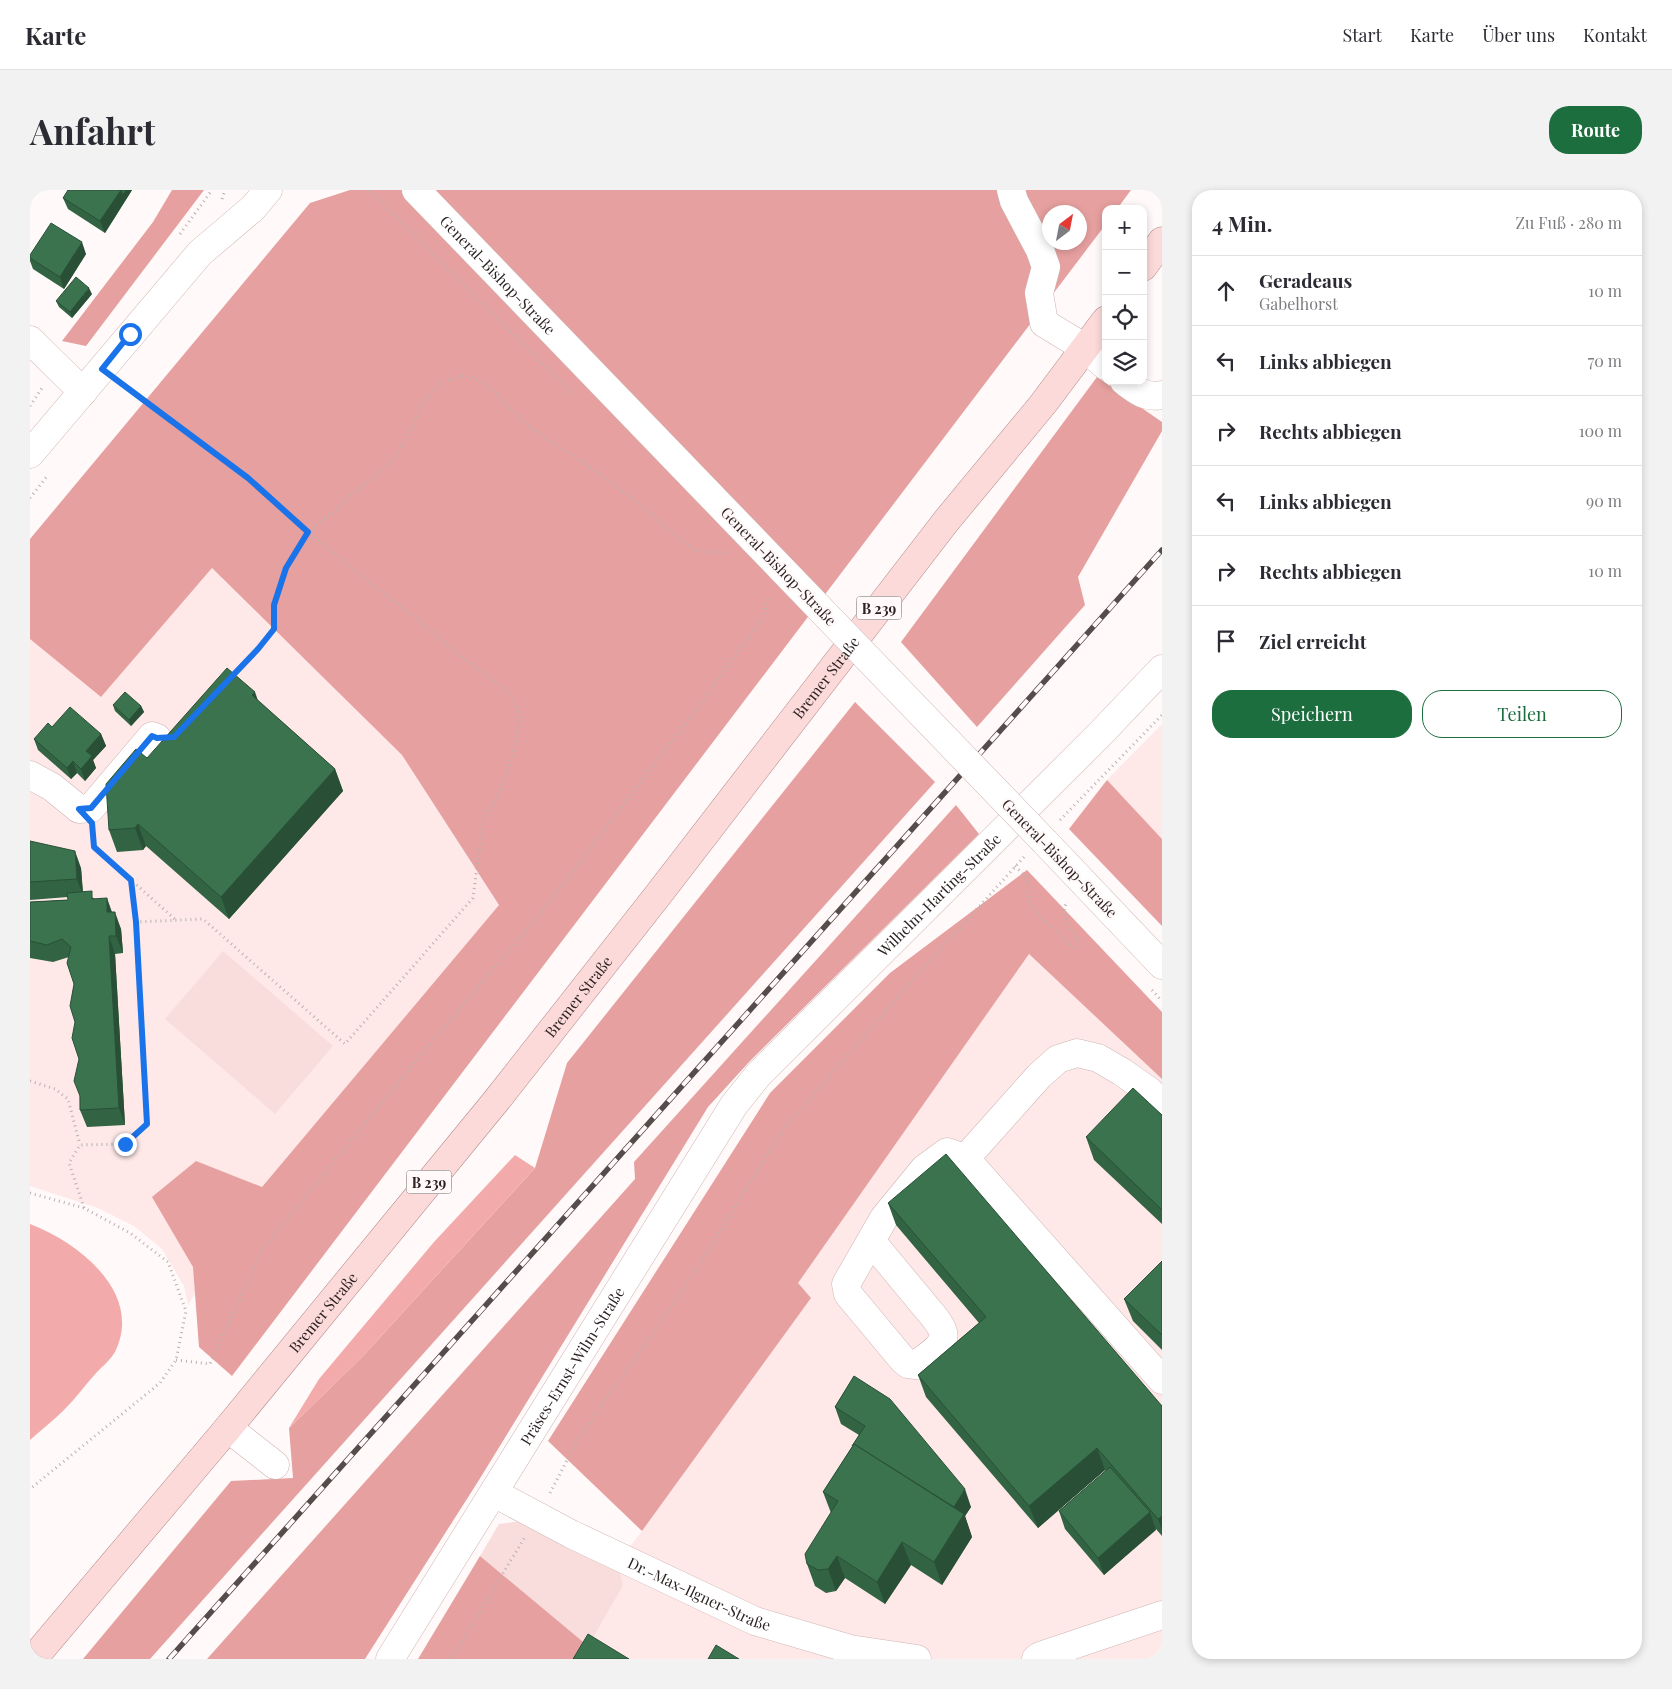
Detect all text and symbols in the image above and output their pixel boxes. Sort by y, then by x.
text: Karte [25,19,86,51]
text: Start [1342,23,1382,47]
text: Karte [1410,23,1454,47]
text: Über uns [1482,23,1555,47]
text: Kontakt [1583,23,1647,47]
button: Route [1549,106,1642,154]
text: Anfahrt [30,107,155,154]
north arrow [1042,205,1087,250]
map controls [1102,205,1147,385]
button: + [1102,205,1147,250]
text: 4 Min. [1212,209,1272,237]
street label: General-Bishop-Straße [436,211,560,339]
text: Zu Fuß · 280 m [1516,212,1622,233]
button: − [1102,250,1147,295]
text: Geradeaus [1259,267,1352,293]
icon: ahead [1212,277,1240,305]
text: 10 m [1588,280,1622,301]
text: Gabelhorst [1259,293,1338,314]
button: locate [1102,295,1147,340]
route start [119,323,142,346]
button: layers [1102,340,1147,385]
icon: left [1212,347,1240,375]
text: Links abbiegen [1259,348,1392,374]
text: 70 m [1588,350,1622,371]
icon: right [1212,417,1240,445]
text: Rechts abbiegen [1259,418,1402,444]
text: 100 m [1579,420,1622,441]
icon: left [1212,487,1240,515]
text: Links abbiegen [1259,488,1392,514]
text: 90 m [1586,490,1622,511]
street label: General-Bishop-Straße [717,502,841,630]
icon: right [1212,557,1240,585]
text: Rechts abbiegen [1259,558,1402,584]
text: 10 m [1588,560,1622,581]
road number: B 239 [856,596,902,619]
icon: arrive [1212,627,1240,655]
text: Ziel erreicht [1259,628,1367,654]
street label: Bremer Straße [788,632,864,722]
button: Speichern [1212,690,1412,738]
button: Teilen [1422,690,1622,738]
street label: General-Bishop-Straße [998,794,1122,922]
street label: Wilhelm-Harting-Straße [872,829,1005,961]
street label: Bremer Straße [540,952,616,1041]
route end [114,1133,137,1156]
road number: B 239 [406,1170,452,1194]
street label: Bremer Straße [284,1268,362,1357]
street label: Präses-Ernst-Wilm-Straße [515,1283,629,1449]
street label: Dr.-Max-Ilgner-Straße [625,1552,773,1635]

